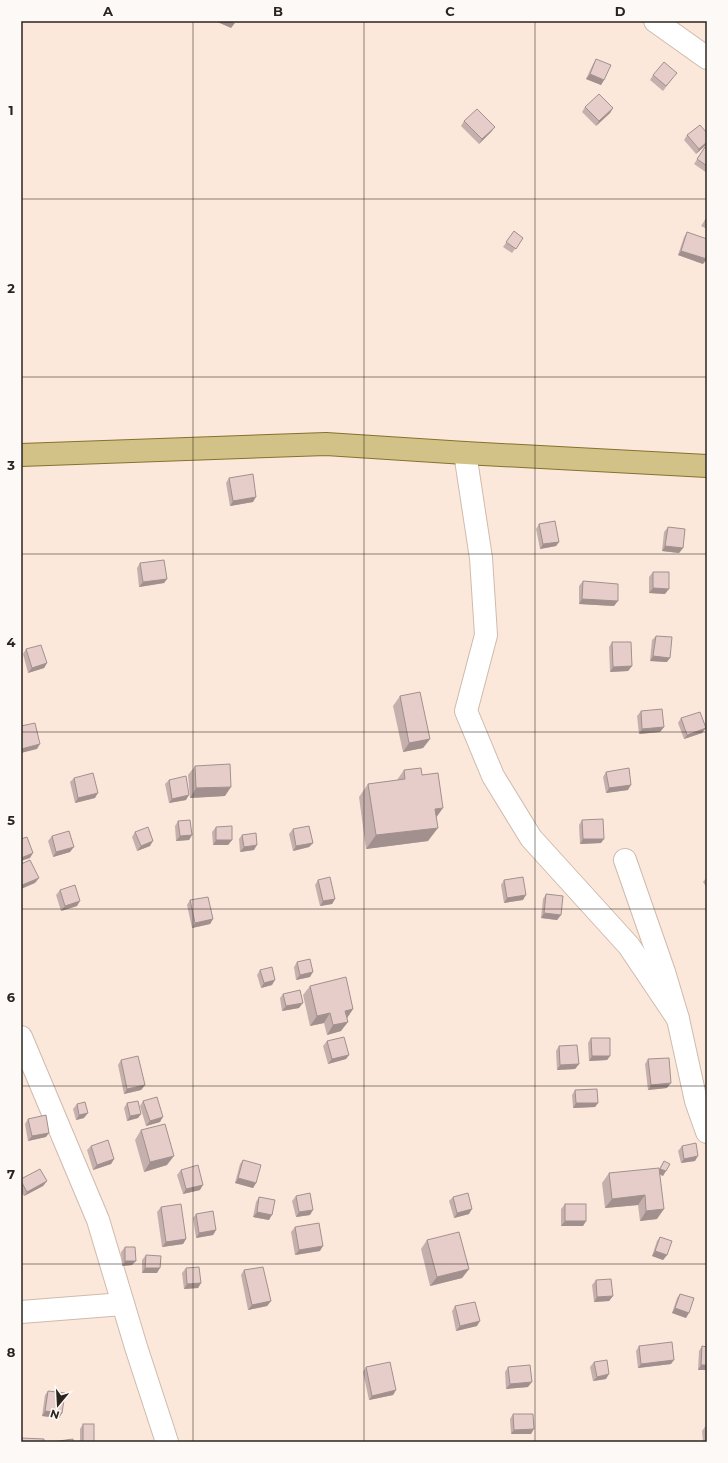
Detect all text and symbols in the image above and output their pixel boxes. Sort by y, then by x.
text: A [102,3,114,19]
text: B [273,3,283,19]
text: C [445,3,455,19]
text: D [615,3,626,19]
text: 1 [8,102,14,118]
text: 2 [7,280,15,296]
text: 3 [6,457,15,473]
text: 4 [7,634,16,650]
text: 5 [7,812,15,828]
text: 6 [7,989,16,1005]
text: 7 [7,1166,15,1182]
text: 8 [7,1344,16,1360]
north arrow [38,1385,78,1425]
text: N [49,1406,61,1423]

